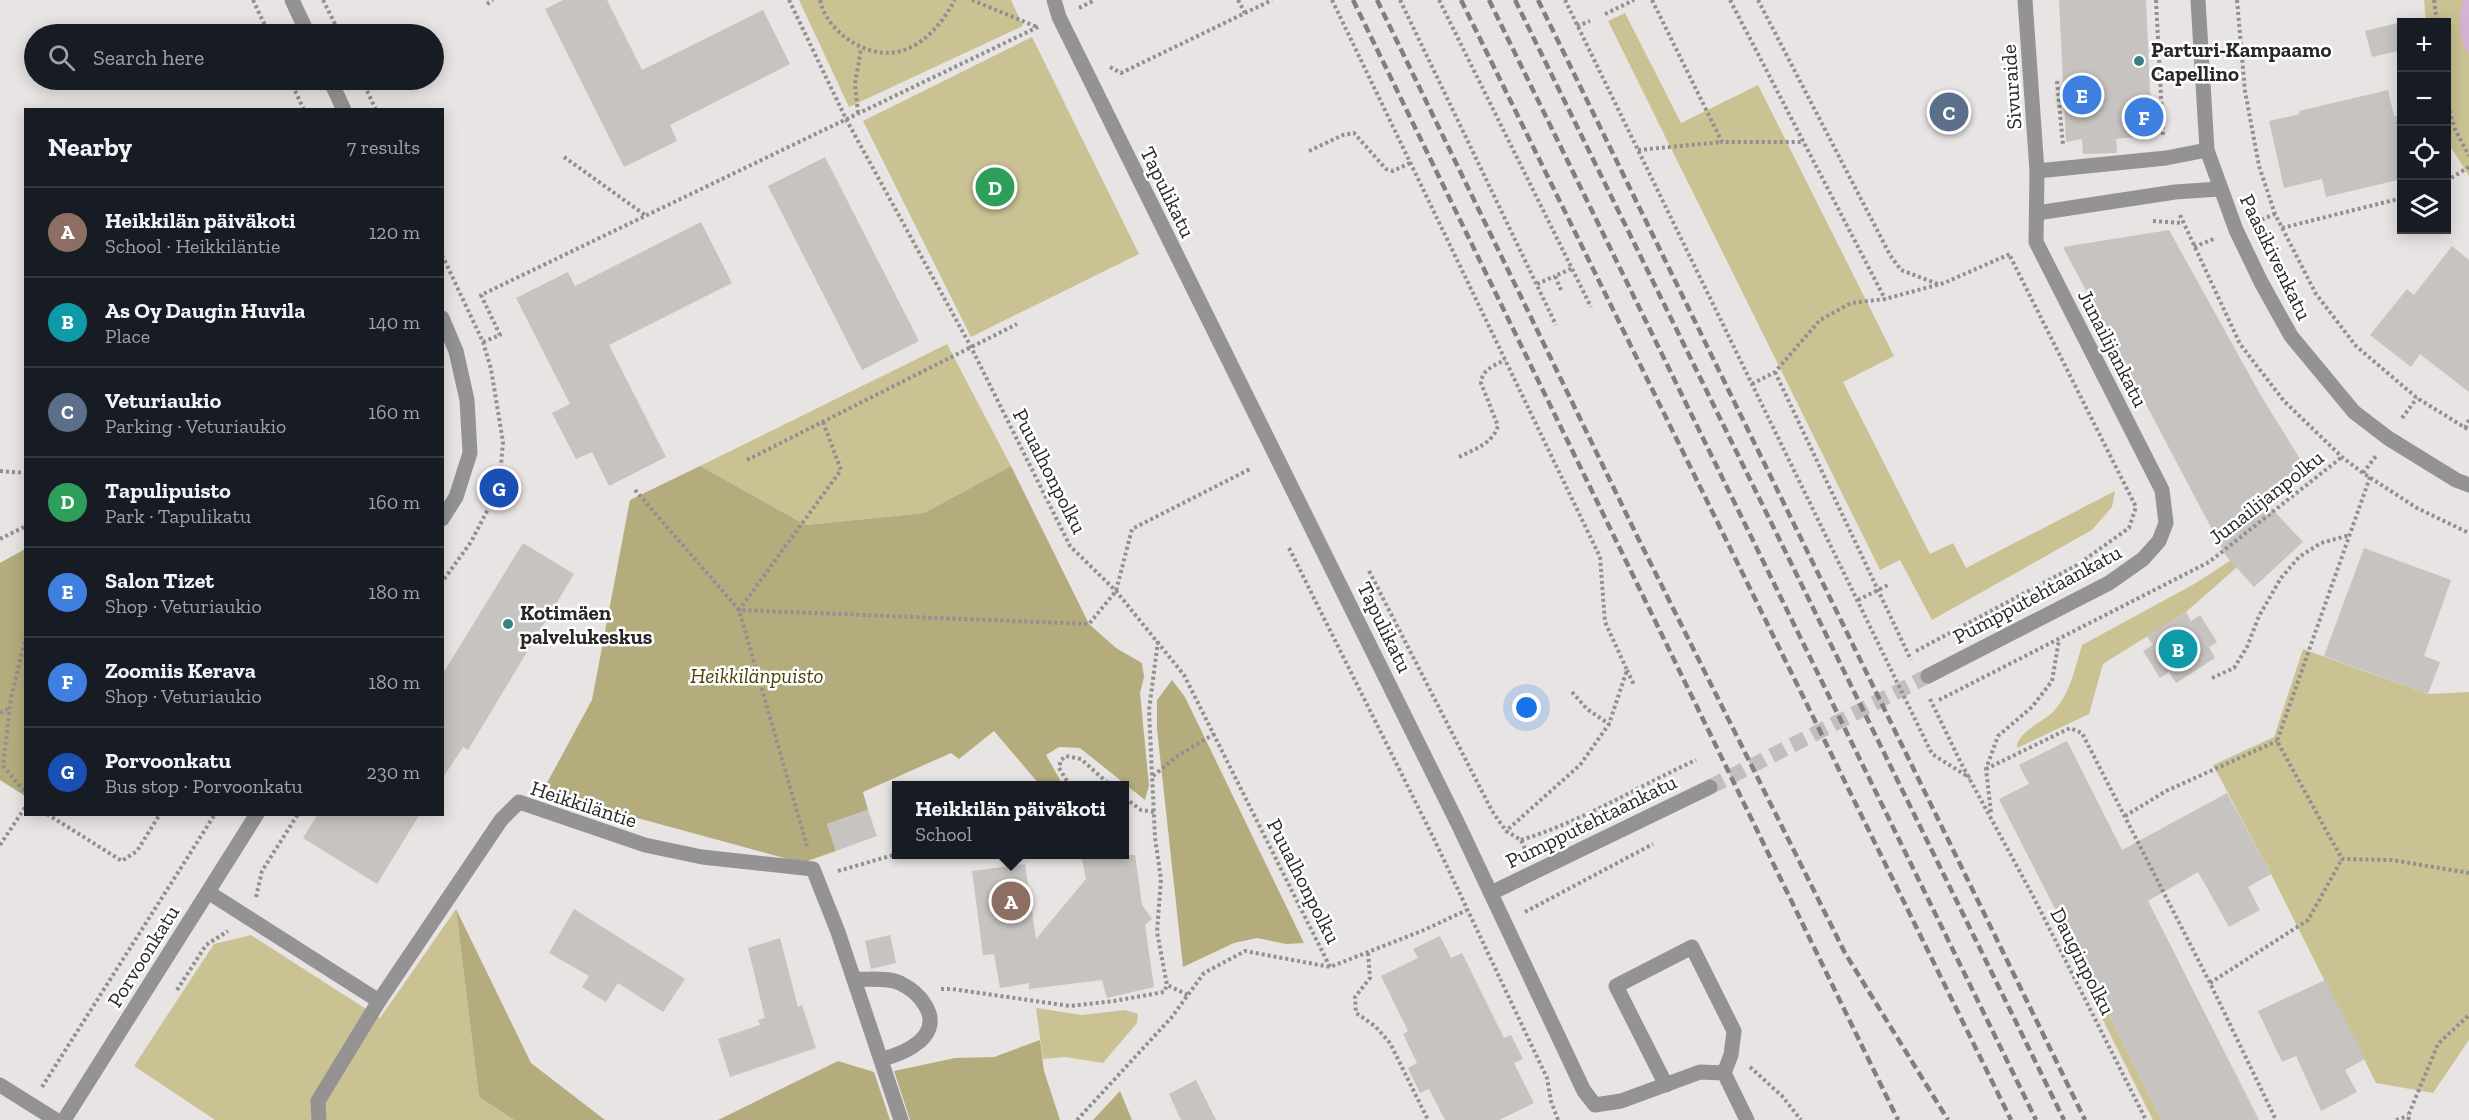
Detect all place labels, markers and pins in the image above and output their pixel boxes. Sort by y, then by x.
place label: Parturi-Kampaamo Capellino [2151,37,2331,86]
marker: Parturi-Kampaamo Capellino [2132,54,2146,68]
pin: E [2062,72,2102,118]
pin: C [1930,90,1968,134]
pin: F [2124,94,2164,140]
pin: D [976,164,1014,210]
pin: G [480,466,518,510]
place label: Kotimäen palvelukeskus [520,600,653,649]
marker: Kotimäen palvelukeskus [501,617,515,631]
pin: B [2158,626,2198,672]
pin: A [992,878,1030,924]

